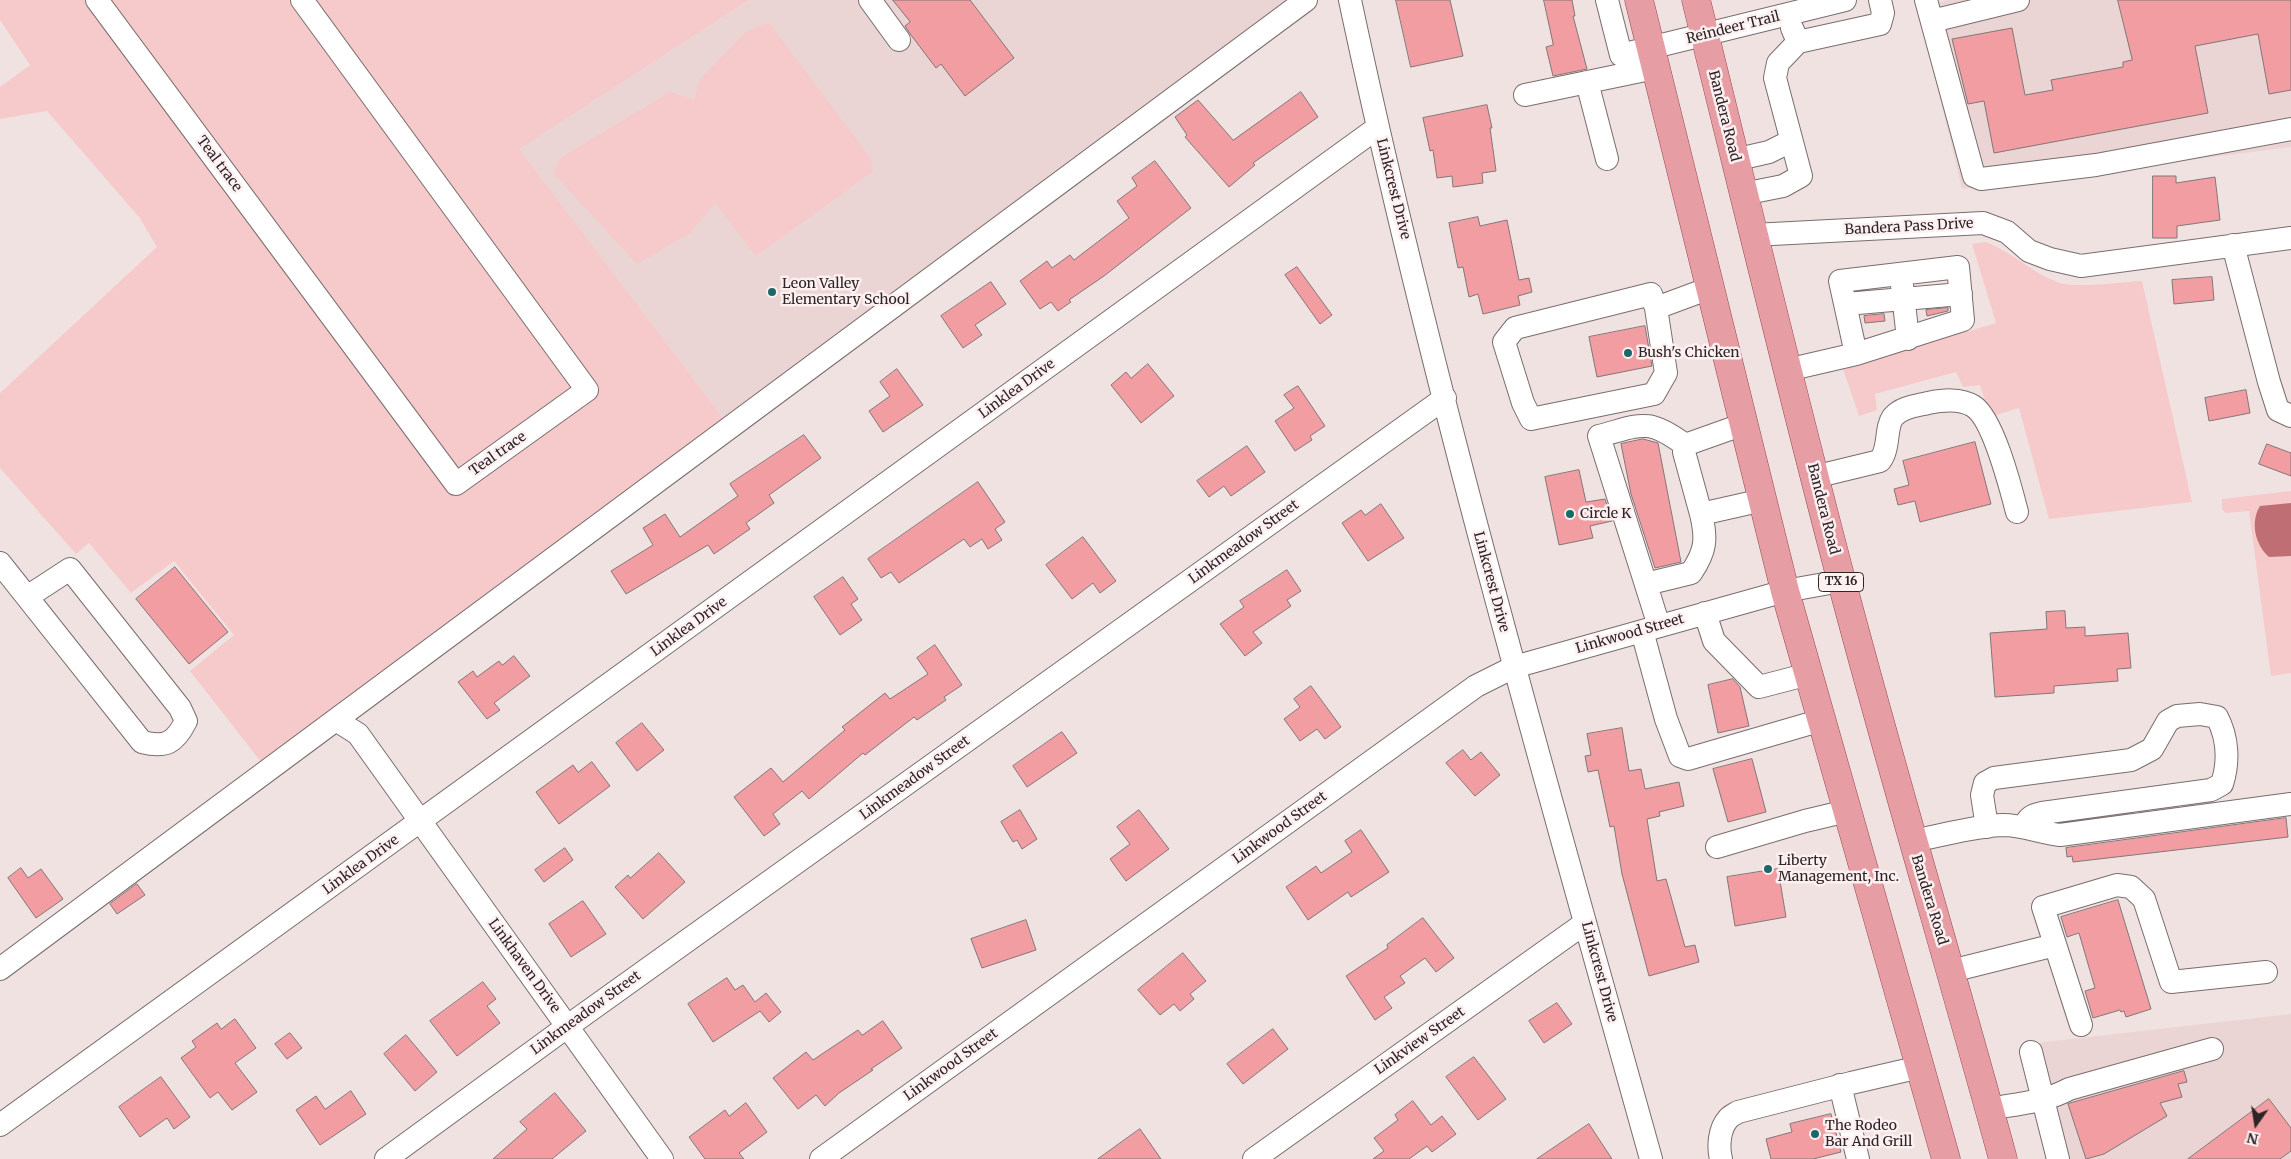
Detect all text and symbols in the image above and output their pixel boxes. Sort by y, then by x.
street label: Reindeer Trail [1684,8,1782,48]
street label: Bandera Road [1705,69,1743,163]
street label: Teal trace [193,133,245,195]
street label: Linkcrest Drive [1372,137,1414,241]
street label: Bandera Pass Drive [1844,215,1974,239]
place label: Leon Valley Elementary School [782,276,910,308]
marker: Leon Valley Elementary School [766,286,778,298]
place label: Bush's Chicken [1638,345,1740,361]
marker: Bush's Chicken [1622,347,1634,359]
street label: Linklea Drive [976,356,1058,422]
street label: Teal trace [466,428,530,480]
street label: Bandera Road [1804,462,1842,556]
street label: Linkmeadow Street [1186,496,1302,588]
place label: Circle K [1580,506,1631,522]
marker: Circle K [1564,508,1576,520]
street label: Linkcrest Drive [1470,530,1512,634]
road number: TX 16 [1818,572,1864,592]
street label: Linklea Drive [648,594,730,660]
street label: Linkwood Street [1574,611,1686,657]
street label: Linkmeadow Street [857,732,973,824]
street label: Linkwood Street [1230,788,1330,868]
street label: Linklea Drive [320,832,402,898]
place label: Liberty Management, Inc. [1778,853,1899,886]
street label: Bandera Road [1907,853,1951,947]
marker: Liberty Management, Inc. [1762,863,1774,875]
street label: Linkhaven Drive [484,916,564,1016]
street label: Linkcrest Drive [1578,920,1620,1024]
street label: Linkmeadow Street [528,967,644,1059]
street label: Linkview Street [1372,1004,1468,1078]
street label: Linkwood Street [901,1025,1001,1105]
north arrow [2231,1099,2281,1149]
place label: The Rodeo Bar And Grill [1825,1118,1912,1150]
marker: The Rodeo Bar And Grill [1809,1128,1821,1140]
text: N [2245,1129,2260,1149]

